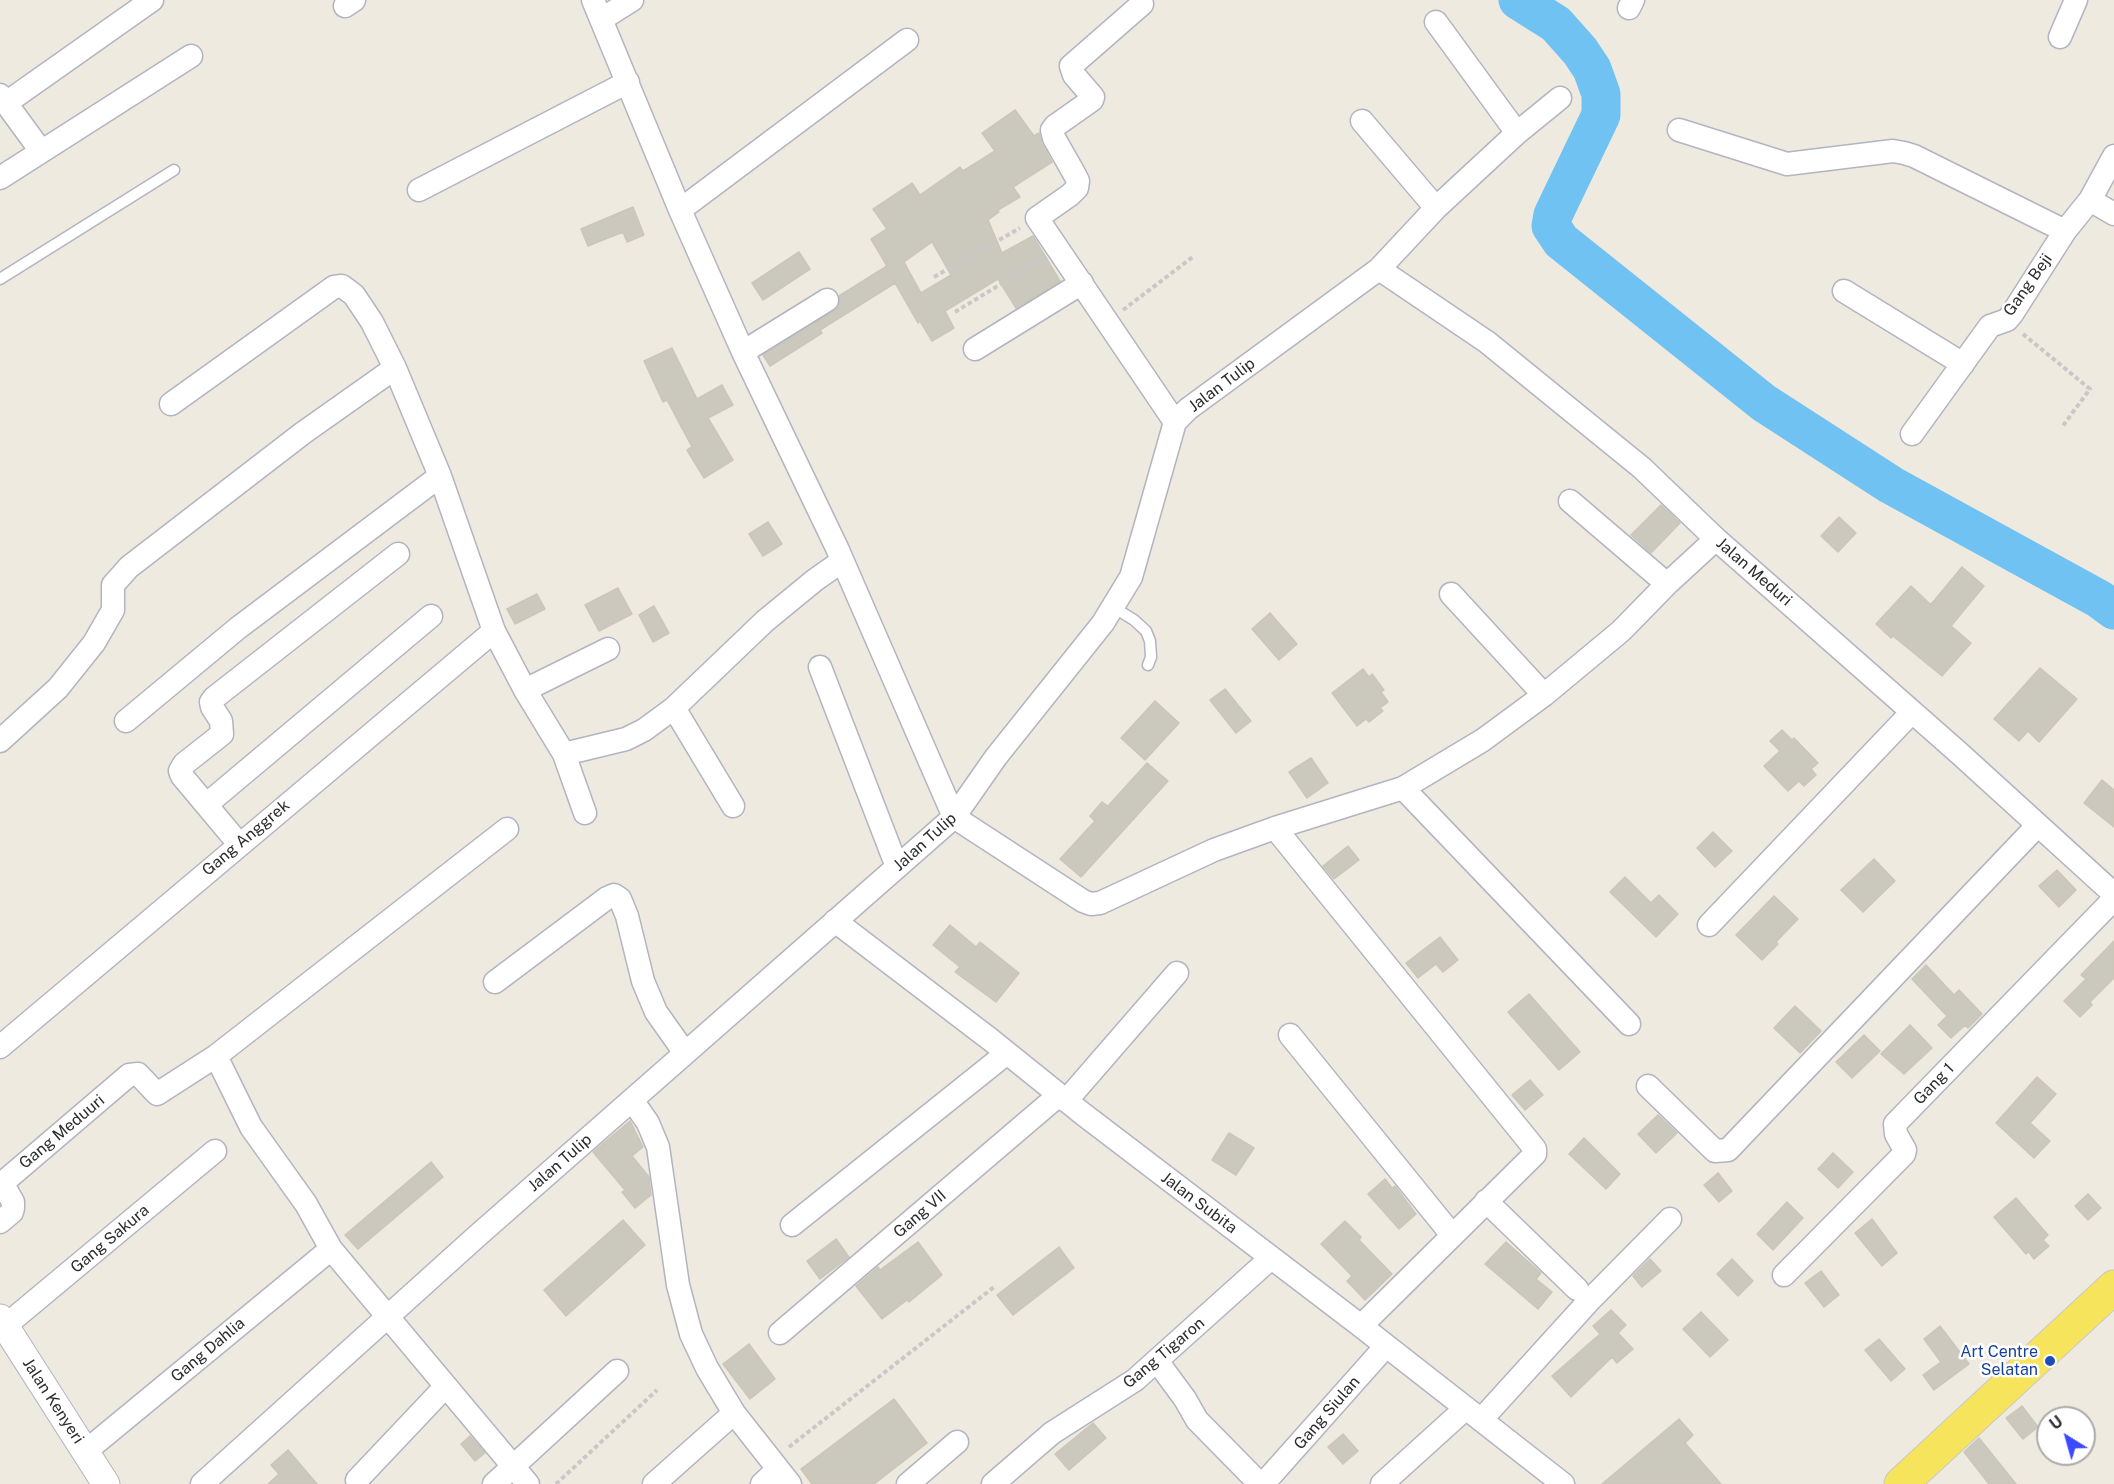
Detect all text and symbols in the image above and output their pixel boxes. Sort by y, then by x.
street label: Gang Beji [2000,250,2056,320]
street label: Jalan Tulip [1185,354,1259,416]
street label: Jalan Meduri [1712,534,1796,610]
street label: Gang Anggrek [198,796,294,880]
street label: Jalan Tulip [890,809,960,875]
street label: Gang 1 [1910,1059,1958,1109]
street label: Gang Meduuri [16,1091,108,1173]
street label: Jalan Tulip [524,1130,596,1196]
street label: Jalan Subita [1157,1168,1241,1238]
street label: Gang VII [890,1186,950,1242]
street label: Gang Sakura [67,1201,153,1277]
street label: Gang Tigaron [1120,1313,1208,1393]
street label: Gang Dahlia [167,1314,249,1386]
place label: Art Centre Selatan [1960,1342,2038,1380]
marker: Art Centre Selatan [2043,1354,2057,1368]
street label: Jalan Kenyeri [18,1355,88,1447]
street label: Gang Siulan [1290,1373,1364,1453]
north arrow [2036,1406,2096,1466]
text: U [2046,1412,2066,1434]

